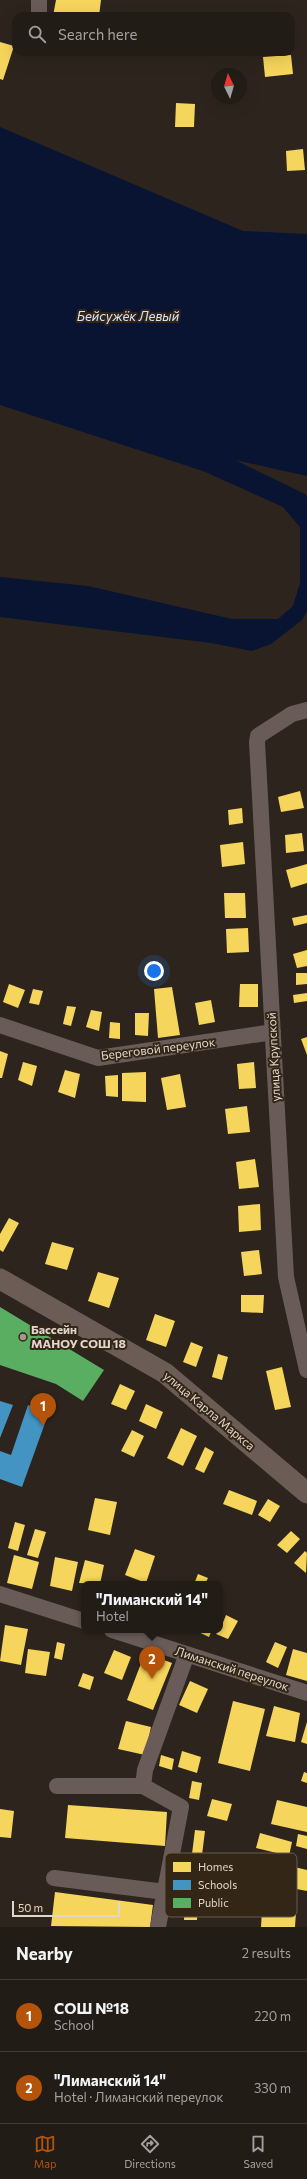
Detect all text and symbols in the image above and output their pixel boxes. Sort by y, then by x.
search box [12,12,295,56]
icon: search [26,23,48,45]
text: Search here [58,25,137,43]
north arrow [211,68,247,104]
water label: Бейсужёк Левый [77,308,180,324]
your location [144,961,164,981]
street label: улица Крупской [264,1012,282,1102]
street label: Береговой переулок [100,1034,216,1062]
place label: Бассейн МАНОУ СОШ 18 [31,1322,126,1350]
marker: Бассейн МАНОУ СОШ 18 [18,1332,28,1342]
street label: улица Карла Маркса [161,1368,258,1452]
pin: 1 [30,1393,56,1426]
popup [81,1581,223,1633]
text: "Лиманский 14" [96,1590,208,1608]
text: Hotel [96,1608,129,1624]
street label: Лиманский переулок [174,1643,291,1693]
pin: 2 [139,1646,165,1679]
legend [165,1853,297,1917]
text: Homes [198,1860,233,1873]
text: Schools [198,1878,237,1891]
text: Public [198,1896,229,1909]
scale bar [12,1899,120,1918]
text: 50 m [18,1901,43,1914]
text: Nearby [16,1943,73,1964]
text: 2 results [242,1945,291,1961]
text: СОШ №18 [54,1999,129,2017]
text: 1 [26,2008,32,2024]
text: 220 m [254,2008,291,2024]
text: School [54,2017,94,2033]
text: "Лиманский 14" [54,2071,166,2089]
text: 2 [25,2080,33,2096]
text: 330 m [254,2080,291,2096]
text: Hotel · Лиманский переулок [54,2089,223,2105]
tab: Map [34,2133,57,2170]
tab: Directions [124,2133,176,2170]
tab: Saved [243,2133,273,2170]

